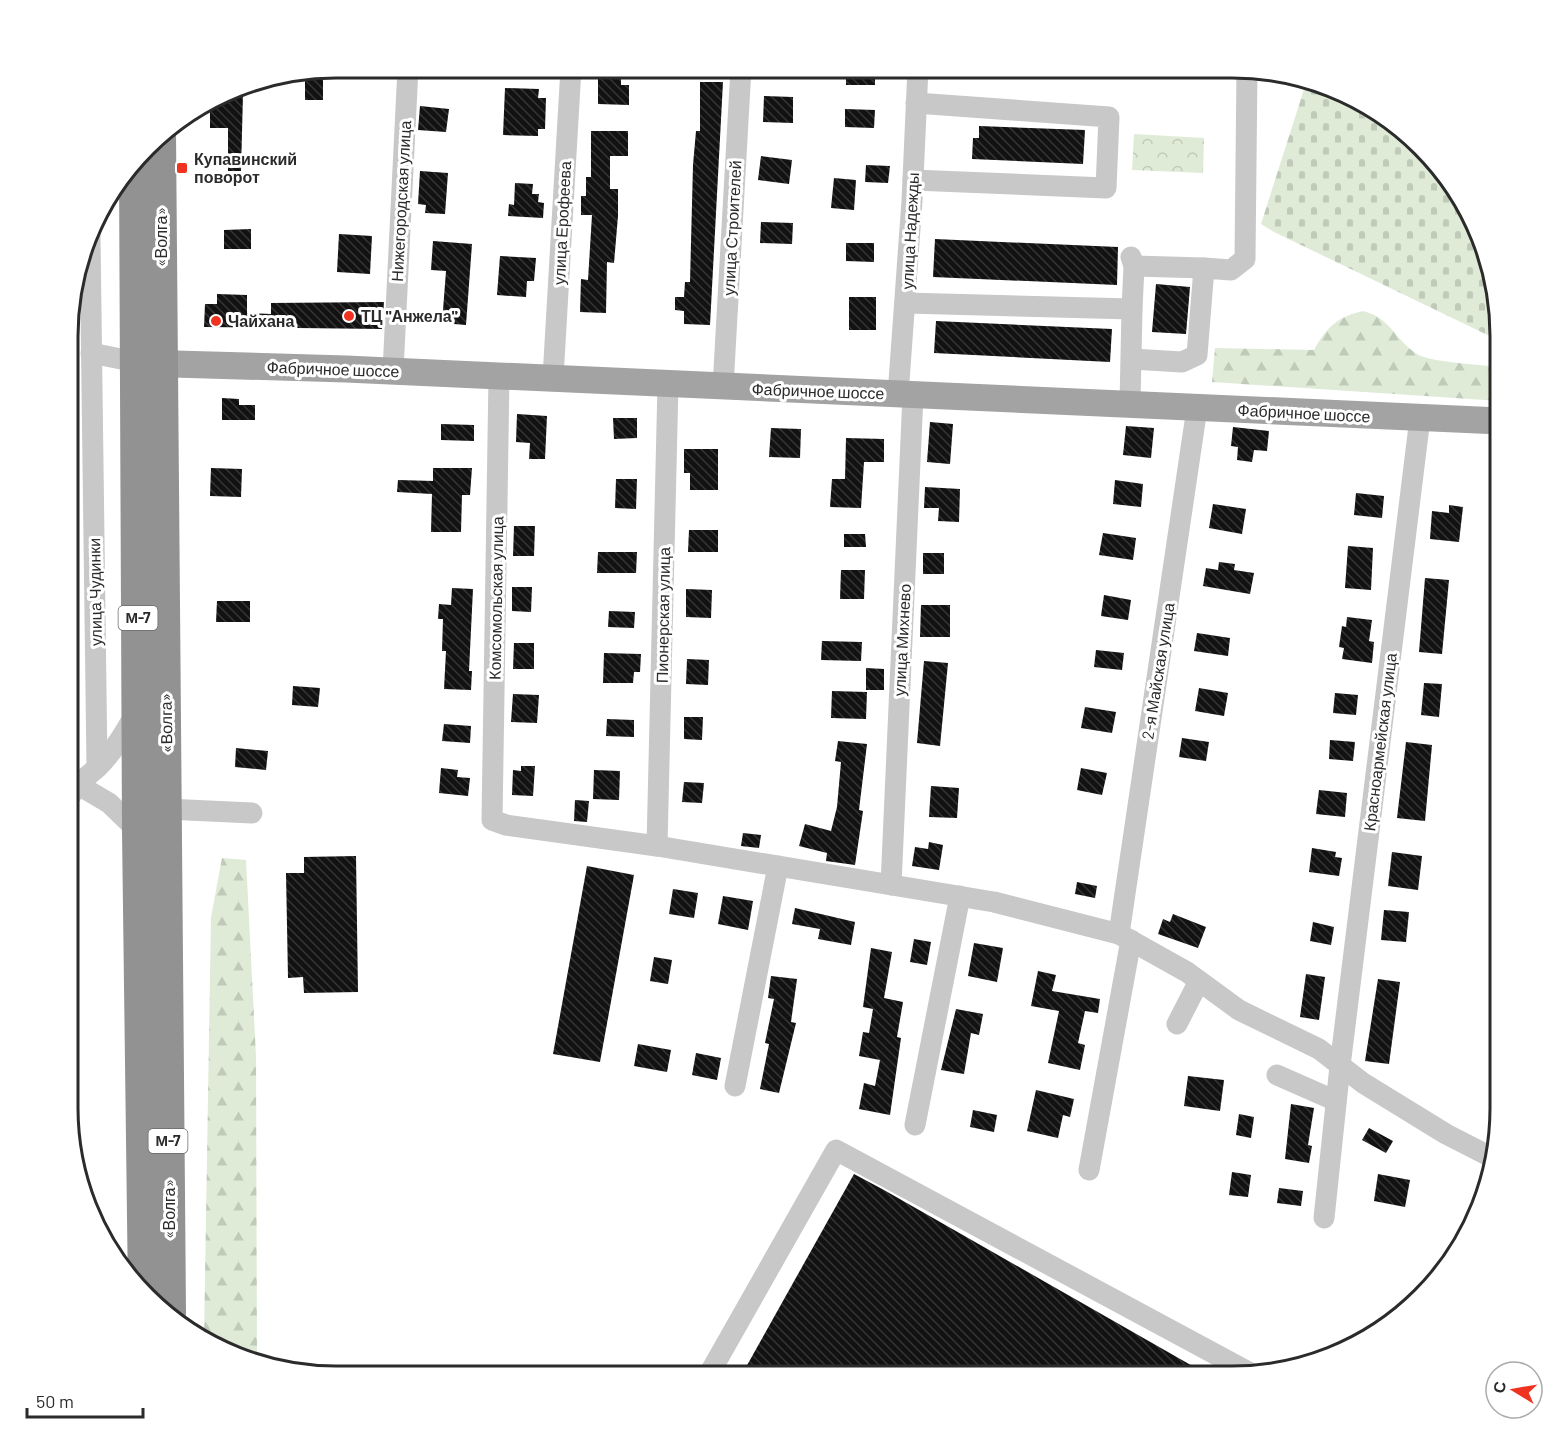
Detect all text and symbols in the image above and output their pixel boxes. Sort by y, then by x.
street label: Нижегородская улица [387,120,414,282]
place label: Купавинский поворот [194,149,297,186]
street label: улица Строителей [718,160,745,296]
marker: Купавинский поворот [175,161,189,175]
street label: улица Ерофеева [549,161,574,285]
street label: улица Надежды [897,172,922,290]
street label: «Волга» [151,207,170,267]
place label: ТЦ "Анжела" [361,306,458,325]
marker: ТЦ "Анжела" [342,309,356,323]
place label: Чайхана [228,311,294,330]
marker: Чайхана [209,314,223,328]
street label: Фабричное шоссе [266,357,400,380]
street label: Фабричное шоссе [751,379,885,402]
street label: Фабричное шоссе [1237,400,1371,425]
street label: Комсомольская улица [485,516,506,680]
street label: улица Чудинки [84,538,105,646]
street label: Пионерская улица [652,547,673,683]
street label: улица Михнево [889,583,914,697]
street label: 2-я Майская улица [1137,601,1178,741]
road number: М-7 [118,606,158,630]
street label: Красноармейская улица [1359,652,1400,832]
street label: «Волга» [155,693,176,753]
road number: М-7 [148,1129,188,1153]
street label: «Волга» [159,1179,178,1239]
north arrow [1484,1360,1544,1420]
text: С [1488,1379,1509,1395]
scale bar [27,1381,142,1419]
text: 50 m [36,1390,74,1412]

